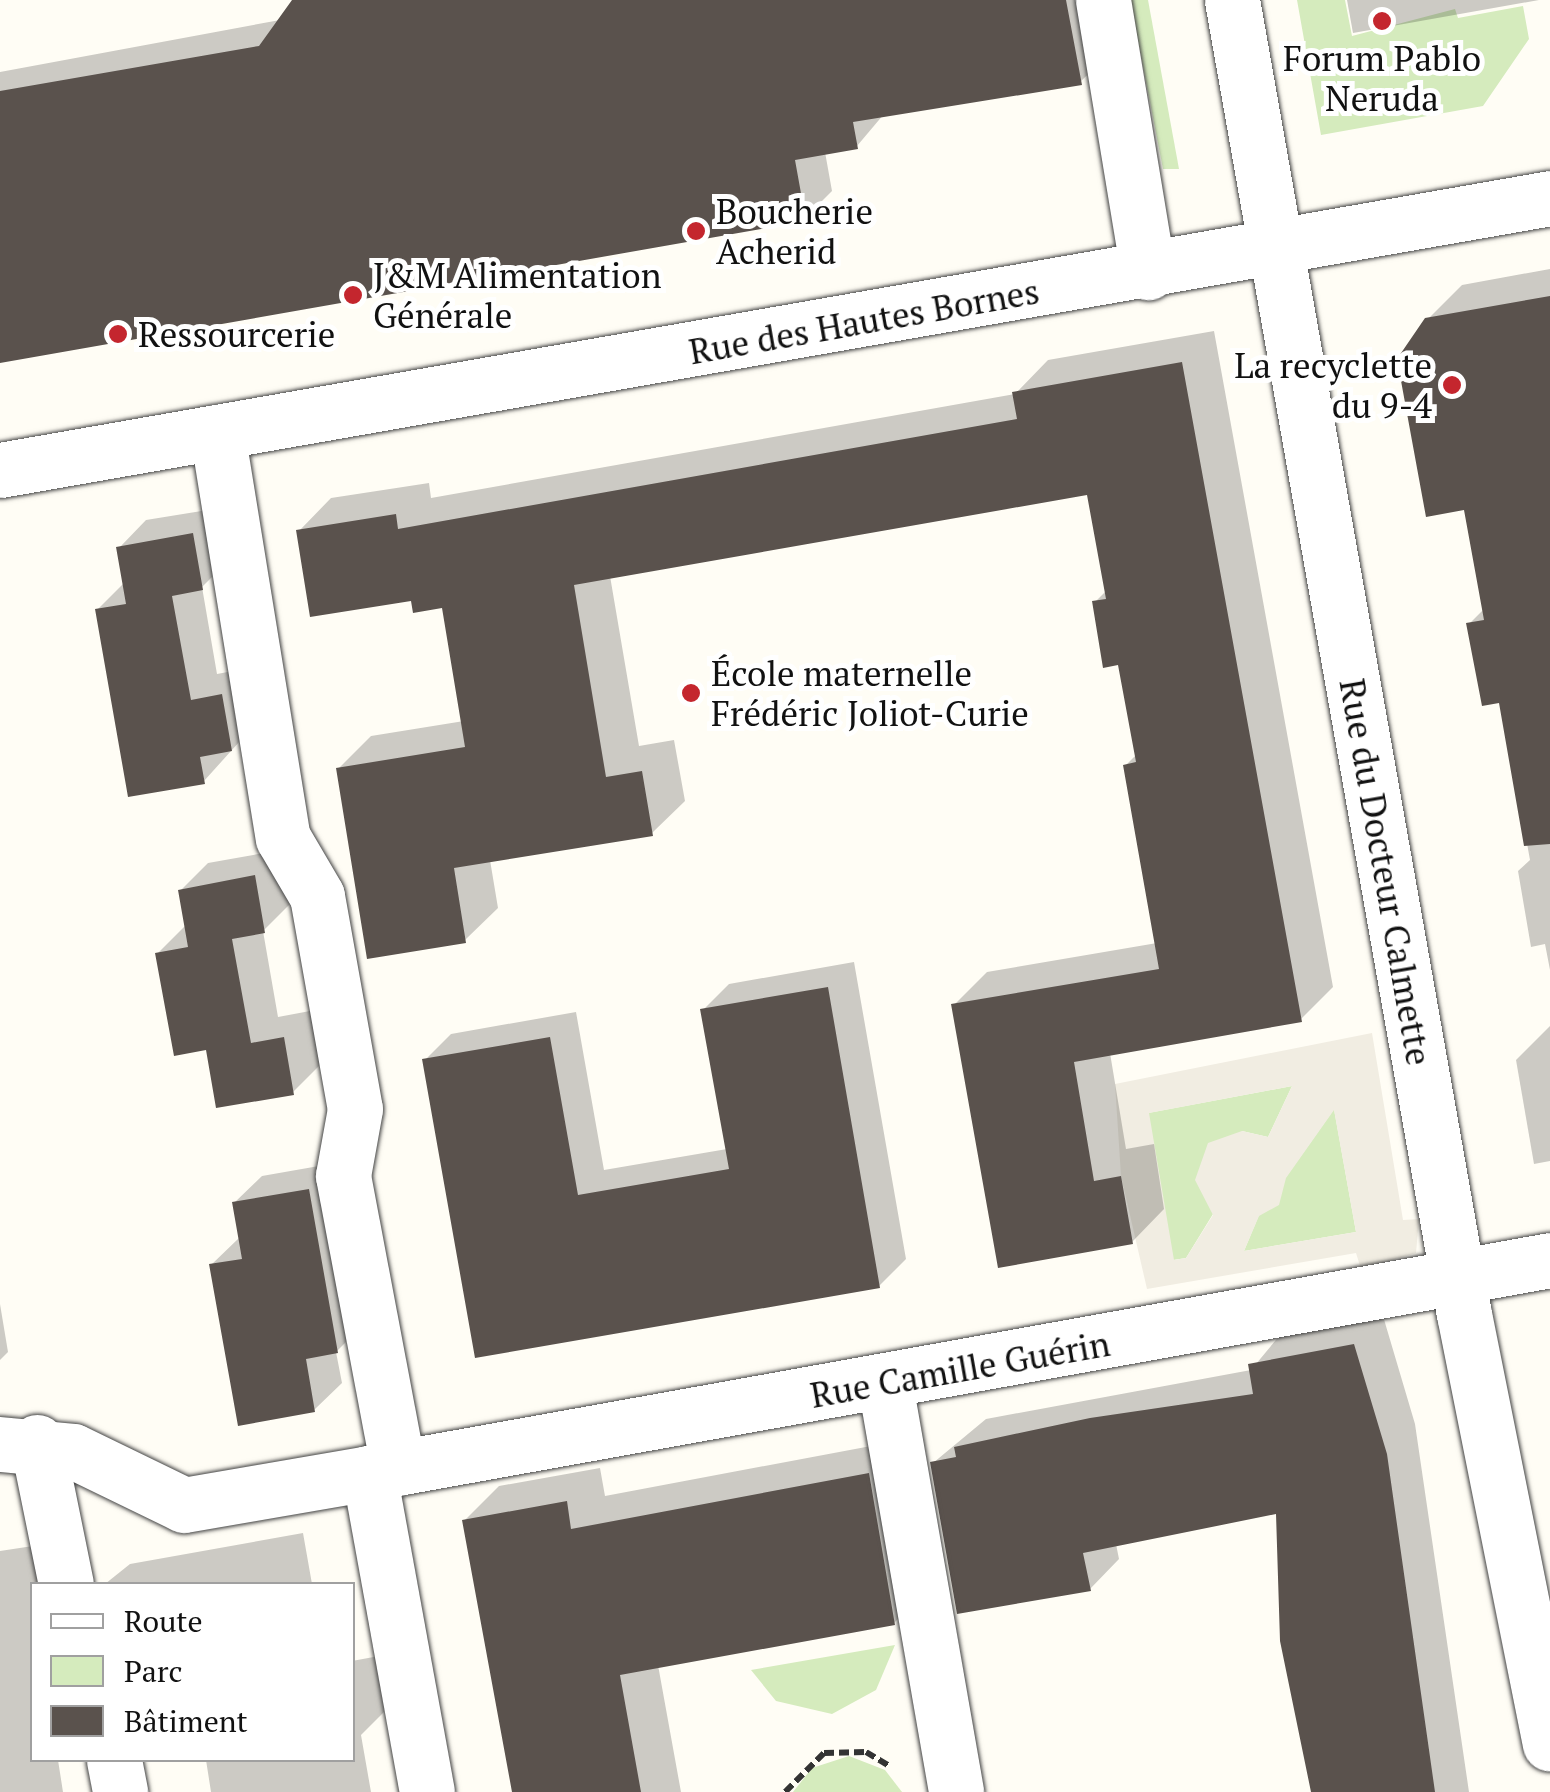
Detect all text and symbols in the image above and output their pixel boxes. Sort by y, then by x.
marker: Forum Pablo Neruda [1371,10,1393,32]
place label: Forum Pablo Neruda [1283,37,1481,119]
place label: Boucherie Acherid [716,190,873,272]
marker: Boucherie Acherid [685,220,707,242]
place label: J&M Alimentation Générale [373,254,662,336]
street label: Rue des Hautes Bornes [686,270,1042,372]
marker: J&M Alimentation Générale [342,284,364,306]
place label: Ressourcerie [138,313,335,355]
marker: Ressourcerie [107,323,129,345]
place label: La recyclette du 9-4 [1234,344,1432,426]
marker: La recyclette du 9-4 [1441,374,1463,396]
place label: École maternelle Frédéric Joliot-Curie [711,652,1029,734]
street label: Rue du Docteur Calmette [1331,676,1441,1068]
marker: École maternelle Frédéric Joliot-Curie [680,682,702,704]
street label: Rue Camille Guérin [807,1322,1113,1416]
legend [30,1582,355,1762]
text: Route [124,1601,203,1641]
text: Parc [124,1651,183,1691]
text: Bâtiment [124,1701,248,1741]

